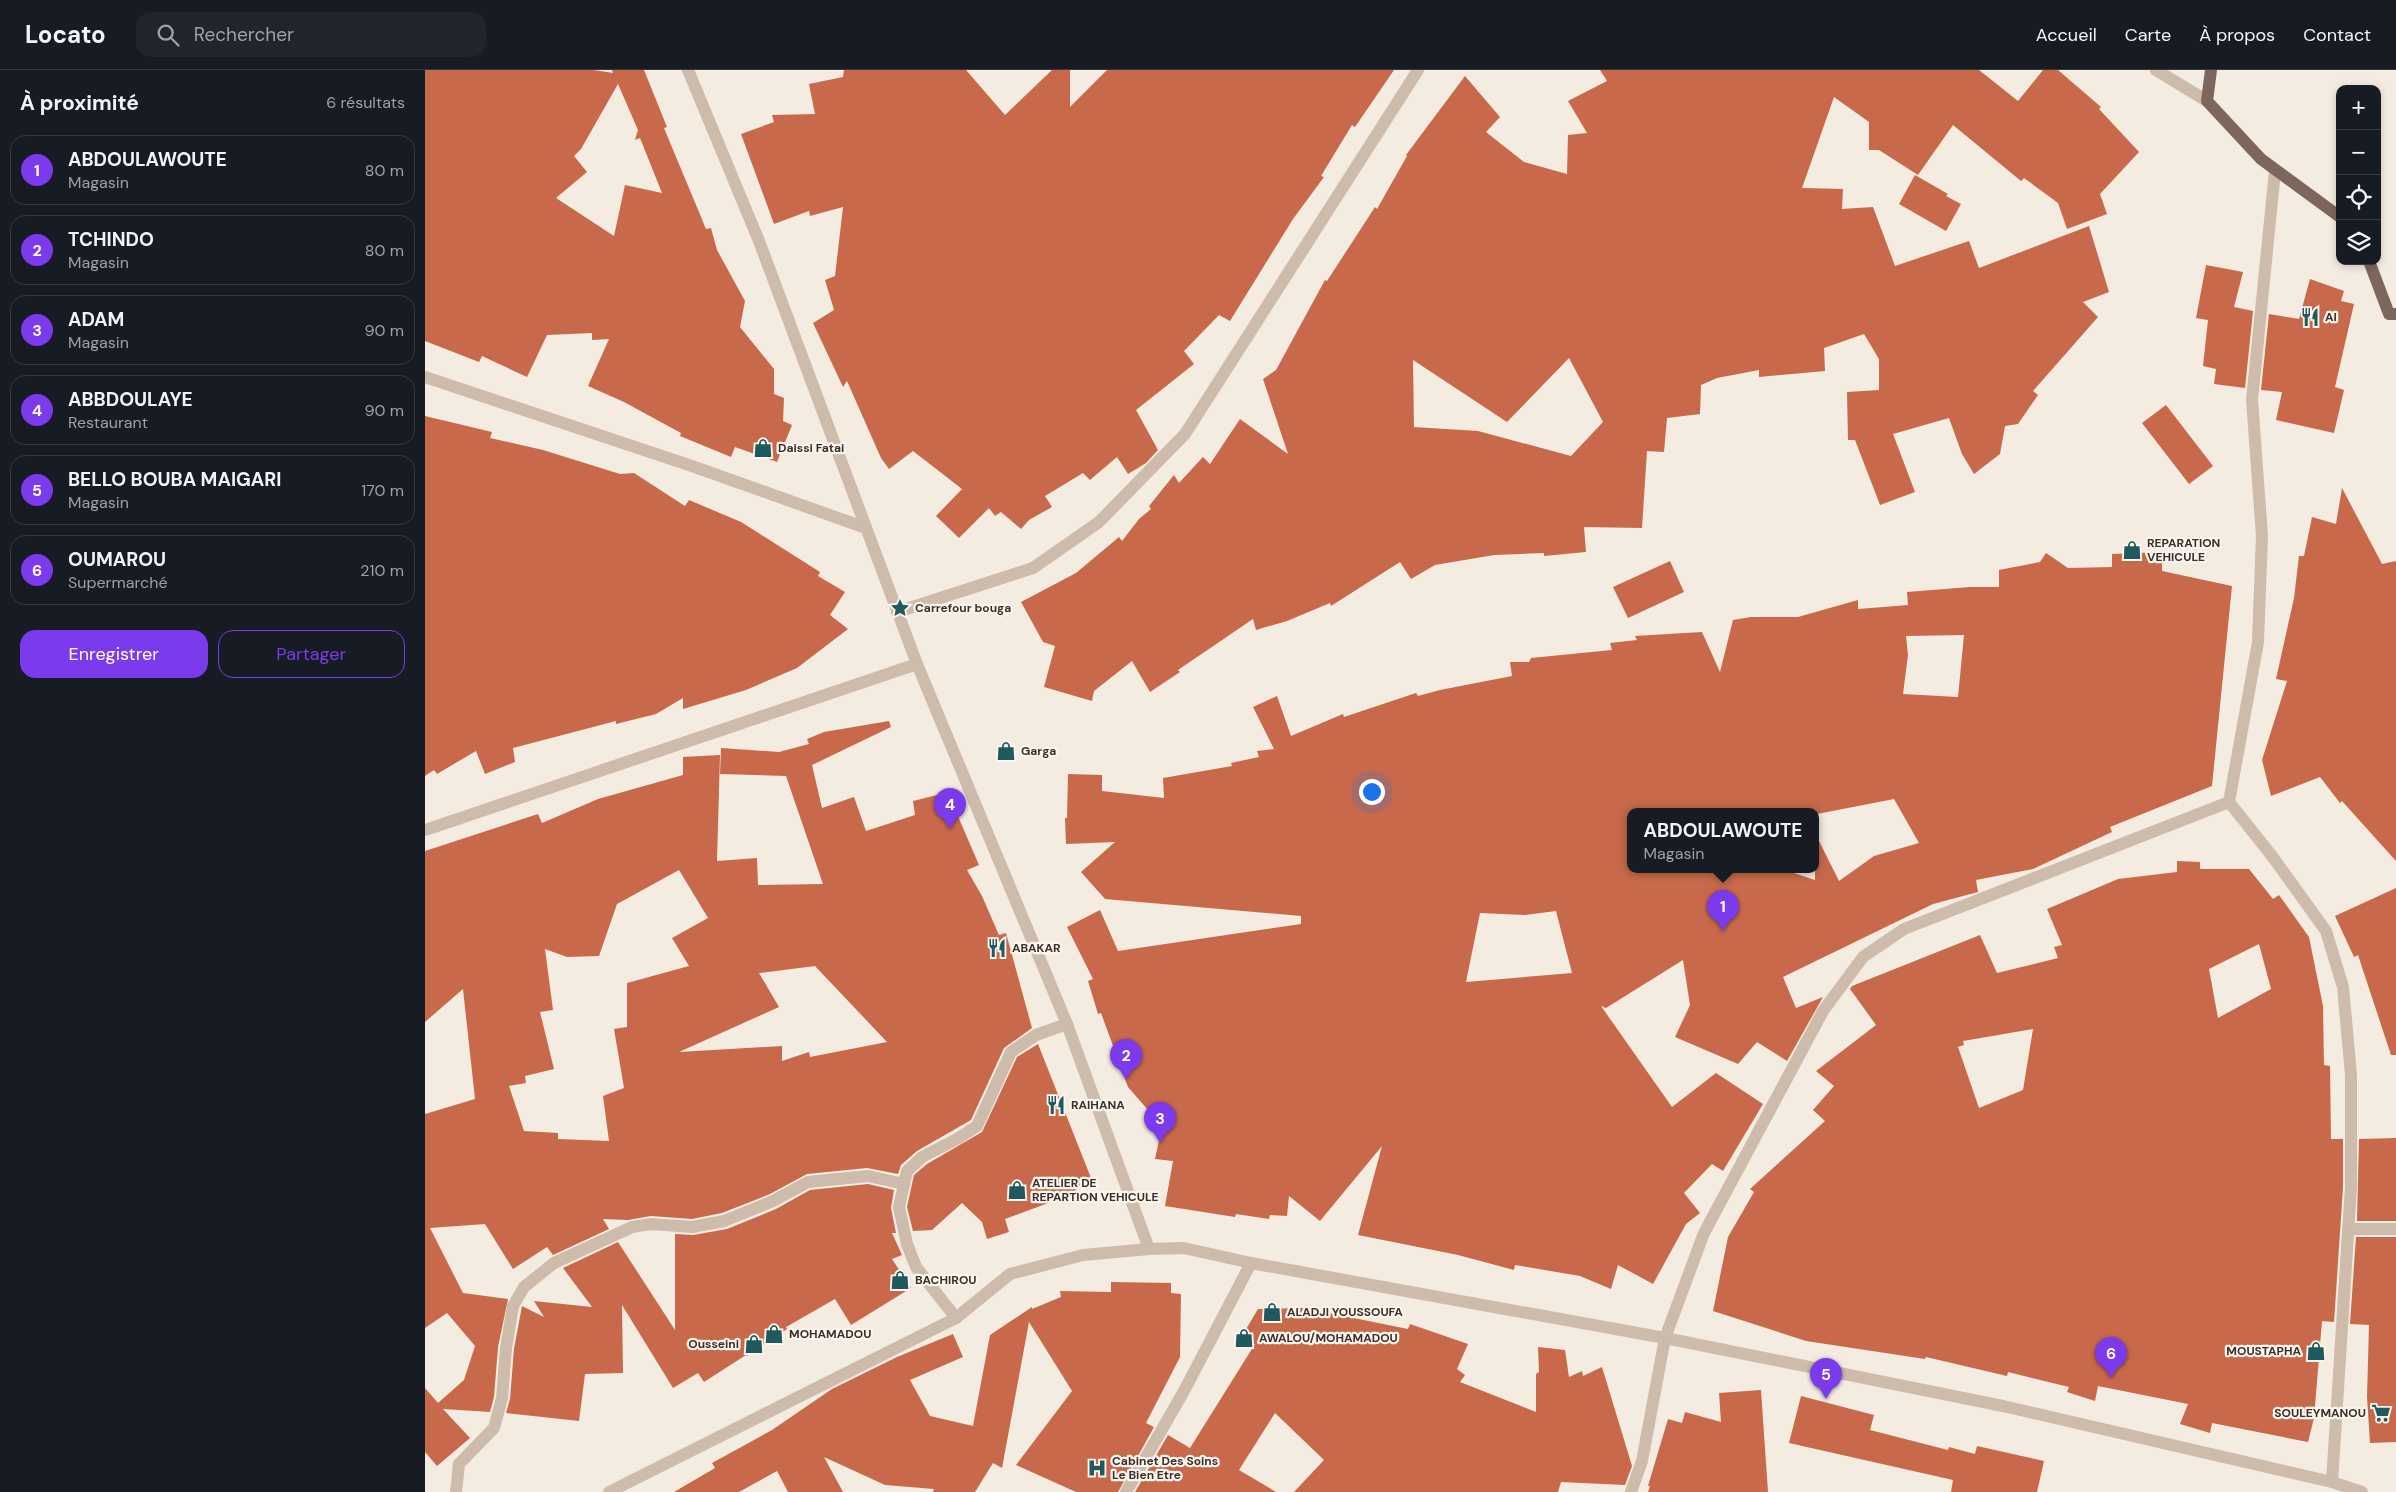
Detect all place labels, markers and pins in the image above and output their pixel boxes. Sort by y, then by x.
restaurant icon: AI [2299,306,2321,328]
place label: AI [2325,309,2337,325]
shop icon: Daissi Fatai [752,437,774,459]
place label: Daissi Fatai [778,440,844,456]
place label: REPARATION VEHICULE [2147,535,2220,565]
shop icon: REPARATION VEHICULE [2121,539,2143,561]
place icon: Carrefour bouga [889,597,911,619]
place label: Carrefour bouga [915,600,1011,616]
shop icon: Garga [995,740,1017,762]
place label: Garga [1021,743,1056,759]
pin: 4 [934,788,966,829]
pin: 1 [1707,890,1739,931]
restaurant icon: ABAKAR [986,937,1008,959]
place label: ABAKAR [1012,940,1061,956]
pin: 2 [1110,1039,1142,1080]
restaurant icon: RAIHANA [1045,1094,1067,1116]
place label: RAIHANA [1071,1097,1125,1113]
pin: 3 [1144,1102,1176,1143]
place label: ATELIER DE REPARTION VEHICULE [1032,1175,1159,1205]
shop icon: ATELIER DE REPARTION VEHICULE [1006,1179,1028,1201]
shop icon: BACHIROU [889,1269,911,1291]
place label: BACHIROU [915,1272,977,1288]
shop icon: ALADJI YOUSSOUFA [1261,1301,1283,1323]
place label: ALADJI YOUSSOUFA [1287,1304,1403,1320]
shop icon: MOHAMADOU [763,1323,785,1345]
place label: MOHAMADOU [789,1326,871,1342]
shop icon: AWALOU/MOHAMADOU [1233,1327,1255,1349]
place label: AWALOU/MOHAMADOU [1259,1330,1398,1346]
shop icon: Ousseini [743,1333,765,1355]
place label: Ousseini [688,1336,739,1352]
pin: 6 [2095,1337,2127,1378]
shop icon: MOUSTAPHA [2305,1340,2327,1362]
place label: MOUSTAPHA [2226,1343,2301,1359]
pin: 5 [1810,1358,1842,1399]
supermarket icon: SOULEYMANOU [2370,1402,2392,1424]
place label: SOULEYMANOU [2274,1405,2366,1421]
place label: Cabinet Des Soins Le Bien Etre [1112,1453,1218,1483]
hospital icon: Cabinet Des Soins Le Bien Etre [1086,1457,1108,1479]

